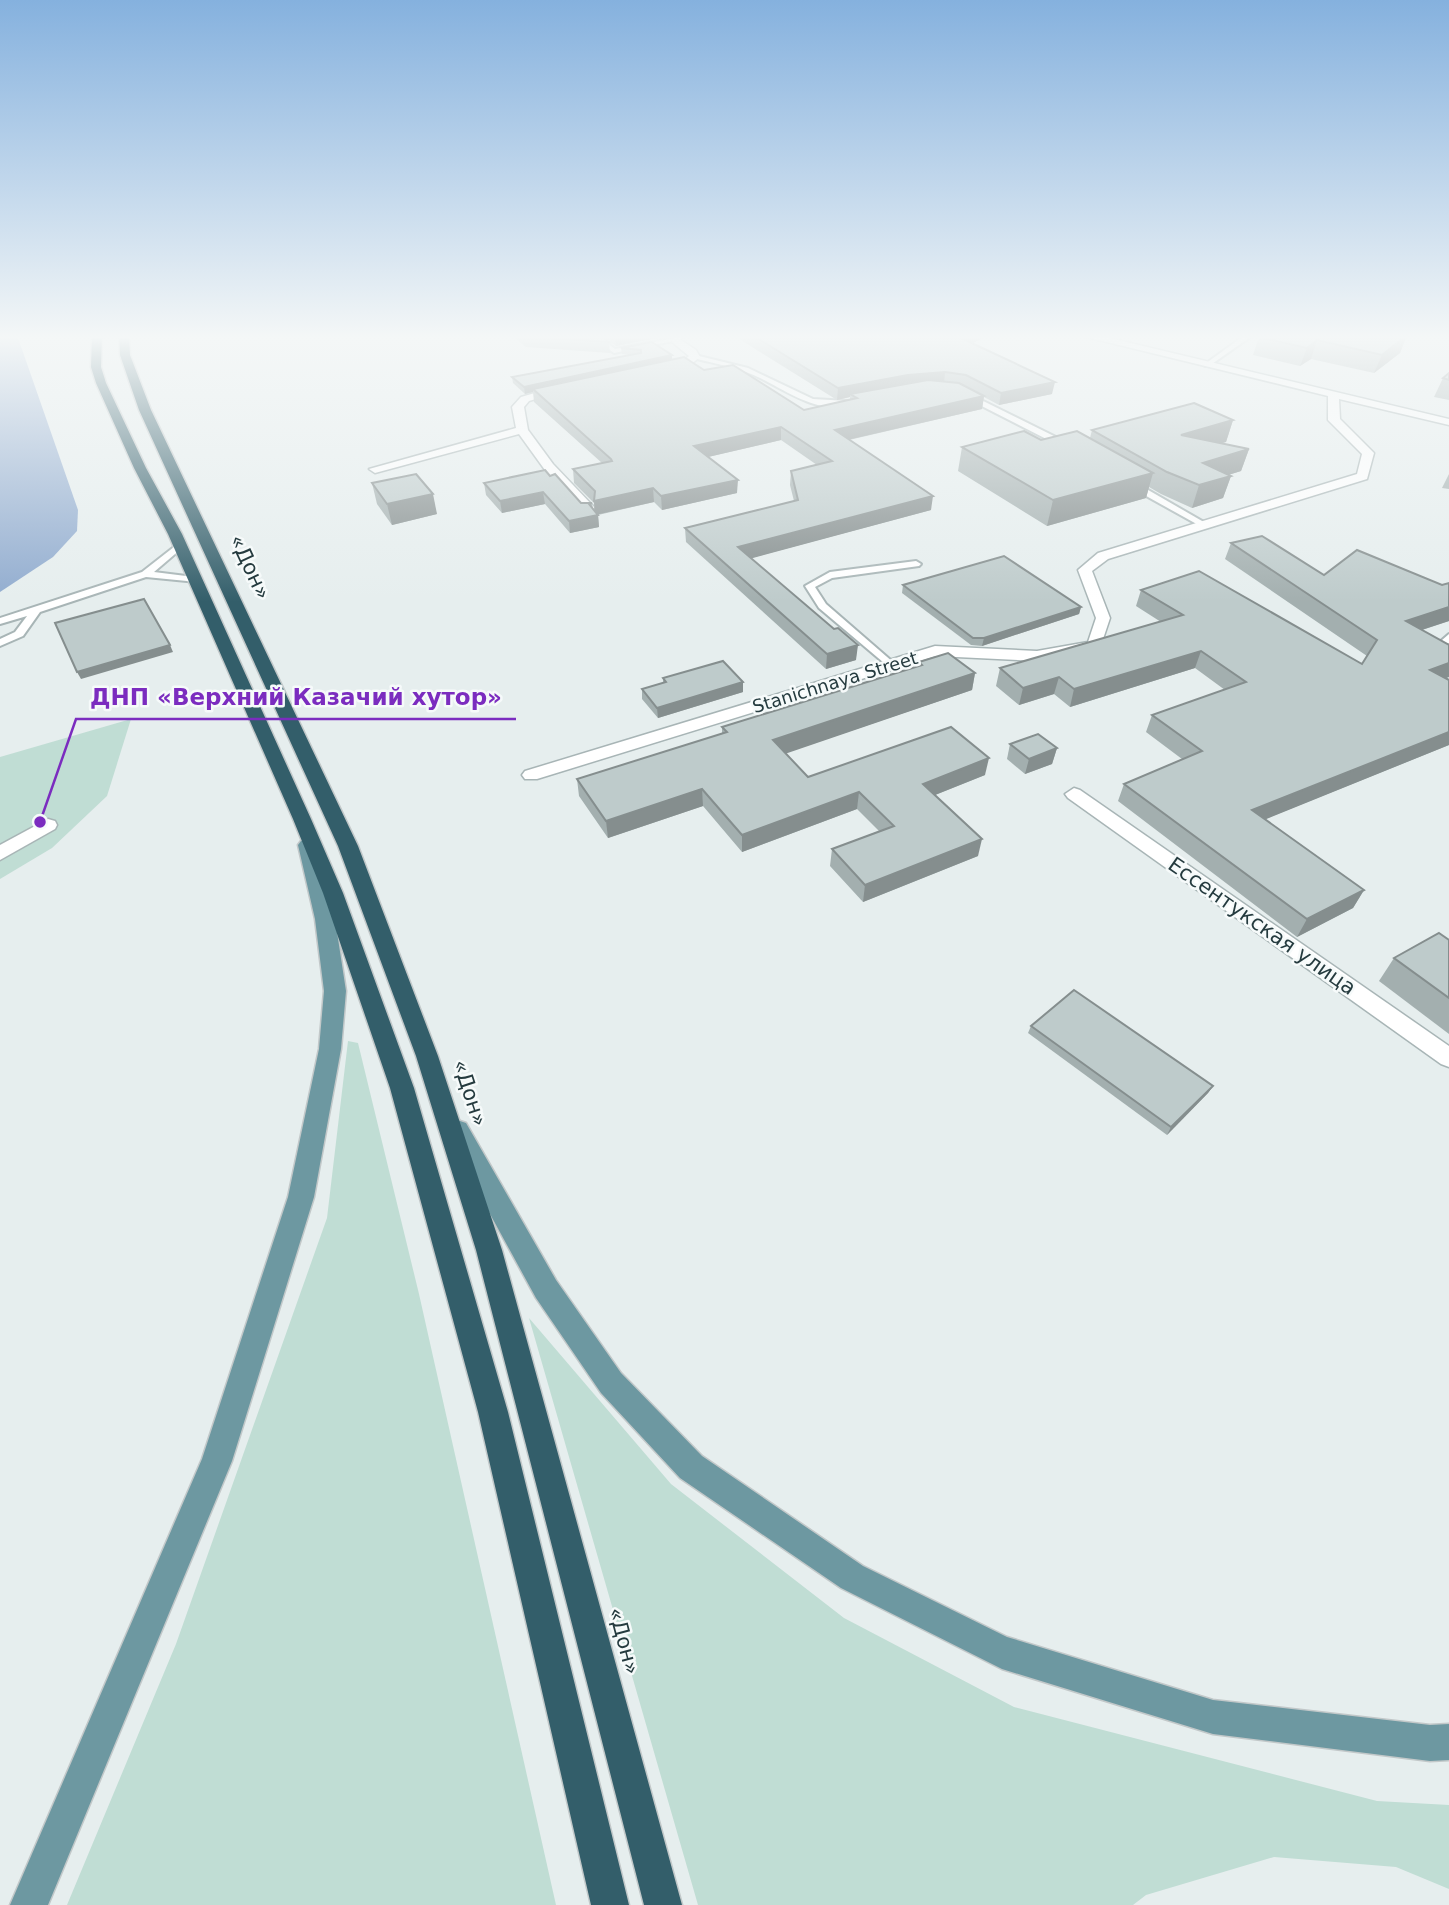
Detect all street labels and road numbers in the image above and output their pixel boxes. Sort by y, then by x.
street label: «Дон» [225,531,275,603]
street label: Stanichnaya Street [750,647,920,717]
street label: Ессентукская улица [1164,852,1360,1000]
street label: «Дон» [448,1057,492,1129]
street label: «Дон» [604,1605,644,1677]

